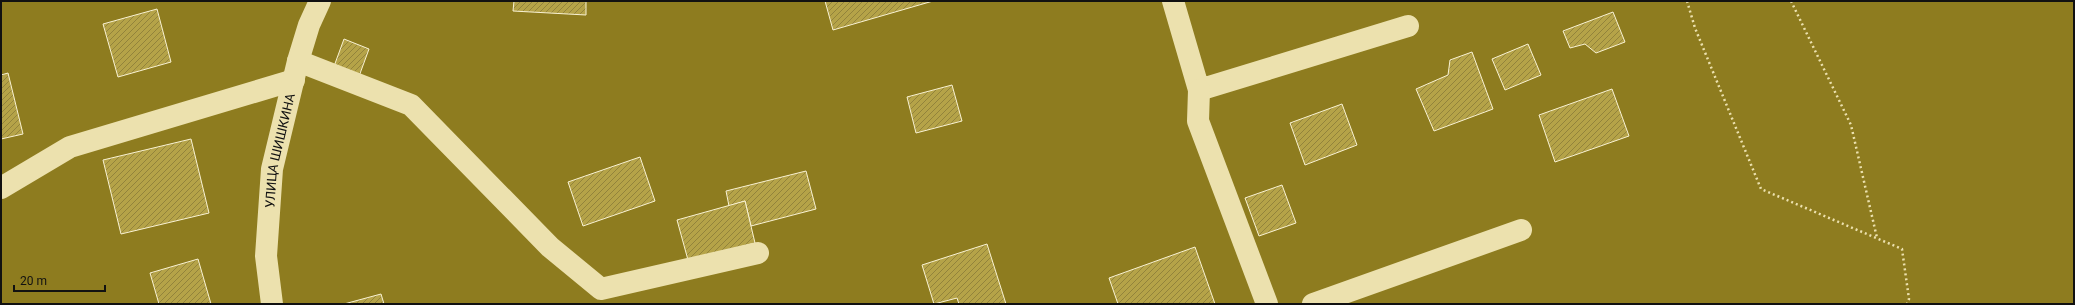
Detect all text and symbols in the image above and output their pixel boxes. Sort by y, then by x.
street label: УЛИЦА ШИШКИНА [262,91,298,209]
scale bar [14,267,105,293]
text: 20 m [20,274,47,288]

